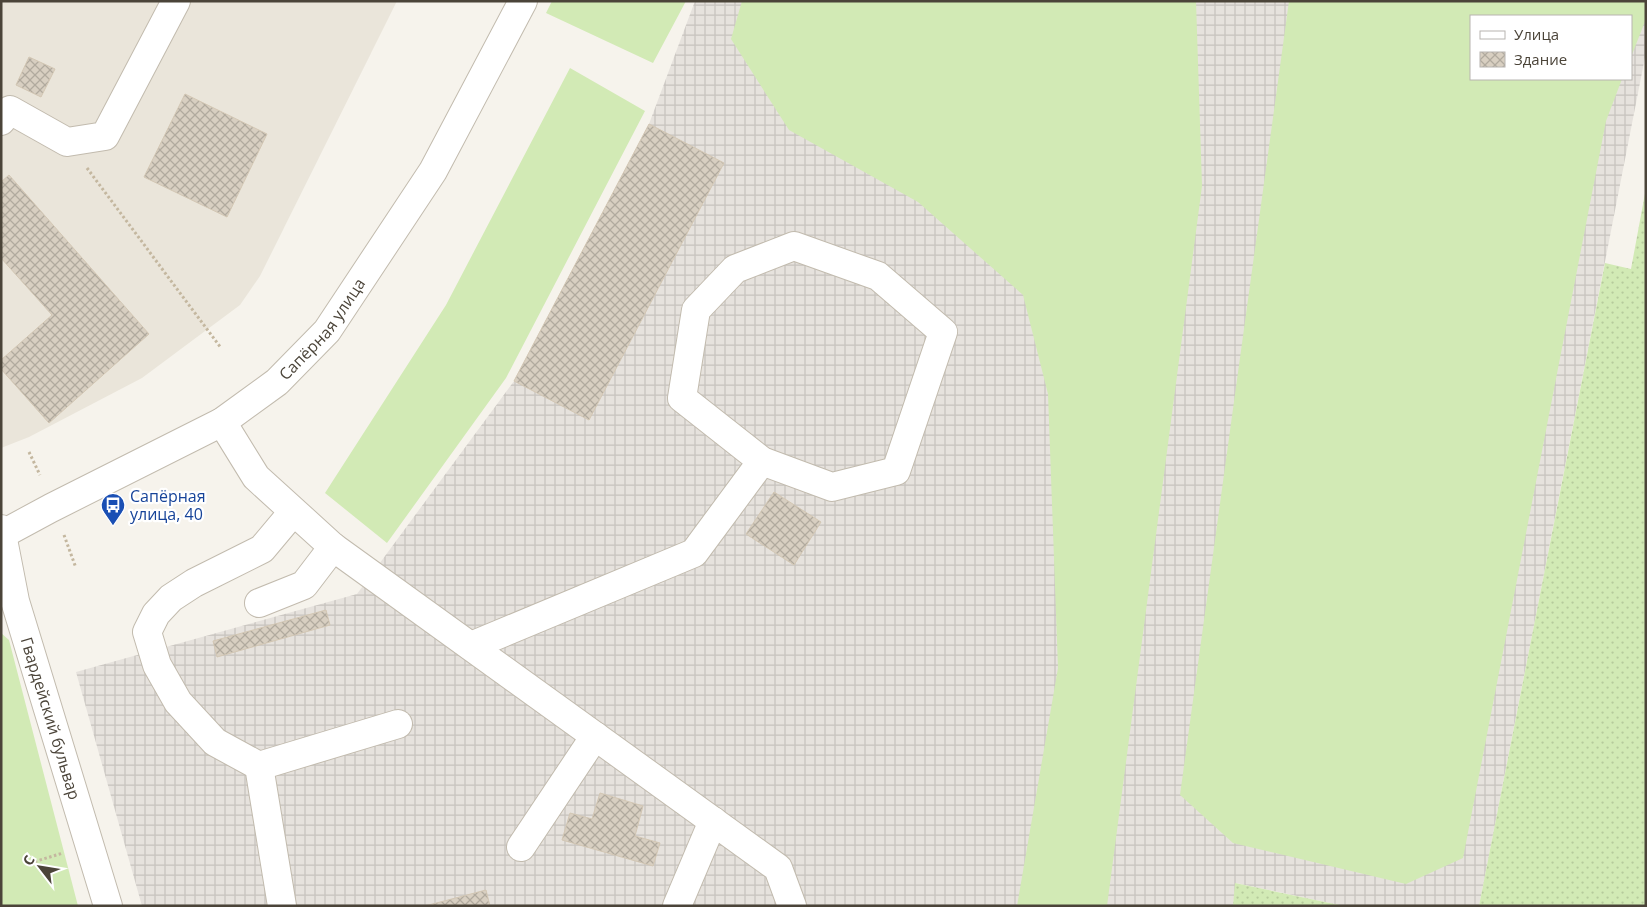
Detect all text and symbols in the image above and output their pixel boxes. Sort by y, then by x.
legend [1470,15,1632,80]
text: Улица [1514,24,1559,44]
text: Здание [1514,49,1567,69]
street label: Сапёрная улица [274,274,370,385]
place label: Сапёрная улица, 40 [130,485,206,525]
bus stop icon: Сапёрная улица, 40 [100,492,126,526]
street label: Гвардейский бульвар [16,634,86,802]
north arrow [15,842,65,892]
text: С [18,851,39,869]

